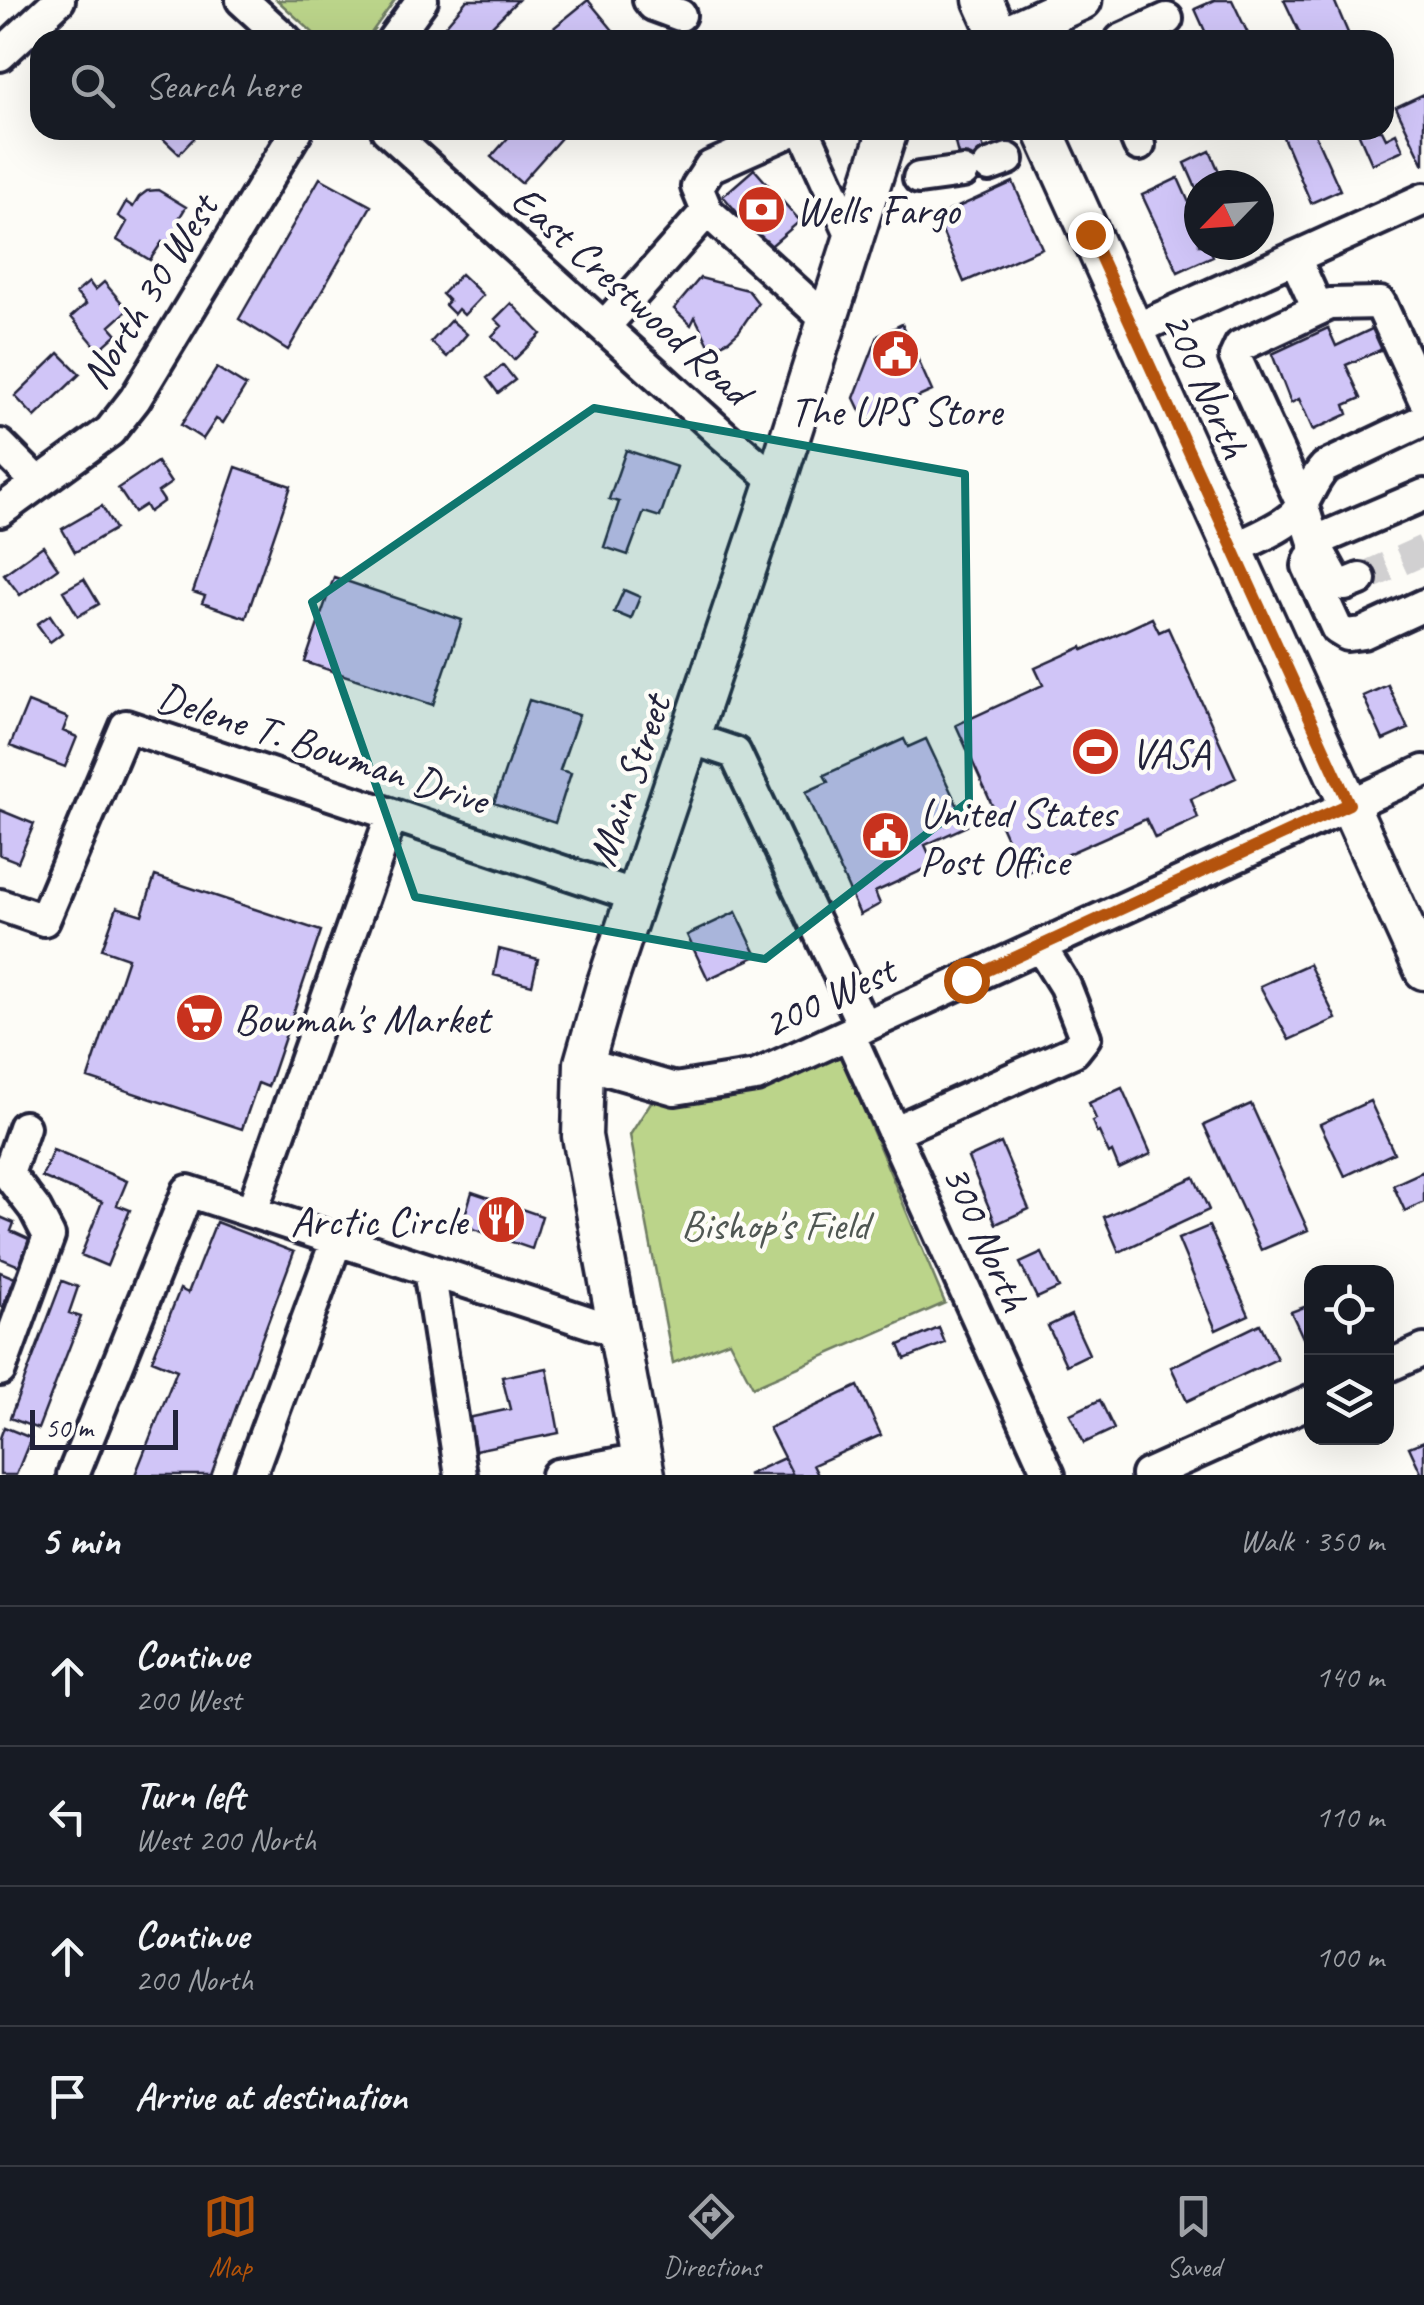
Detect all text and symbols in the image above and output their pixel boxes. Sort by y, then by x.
search box [30,30,1394,140]
icon: search [65,58,120,113]
text: Search here [145,62,300,109]
north arrow [1184,170,1274,260]
street label: East Crestwood Road [500,174,767,421]
street label: North 30 West [69,182,232,399]
bank icon: Wells Fargo [735,183,787,235]
place label: Wells Fargo [796,184,962,237]
route end [1068,212,1114,258]
street label: 200 North [1150,303,1262,467]
public building icon: The UPS Store [870,328,922,380]
place label: The UPS Store [790,385,1004,438]
street label: Delene T. Bowman Drive [150,670,498,828]
street label: Main Street [576,685,684,872]
sports icon: VASA [1070,726,1122,778]
place label: VASA [1131,727,1211,780]
place label: United States Post Office [920,787,1119,888]
public building icon: United States Post Office [859,810,911,862]
street label: 200 West [754,942,907,1051]
route start [944,958,990,1004]
supermarket icon: Bowman's Market [173,992,225,1044]
place label: Bowman's Market [234,993,494,1046]
street label: 300 North [930,1156,1042,1320]
restaurant icon: Arctic Circle [476,1194,528,1246]
place label: Arctic Circle [290,1195,469,1248]
park label: Bishop's Field [681,1199,875,1252]
map controls [1304,1265,1394,1445]
button: locate [1304,1265,1394,1355]
button: layers [1304,1355,1394,1445]
scale bar [30,1405,178,1450]
text: 50 m [45,1410,93,1445]
text: 5 min [40,1514,120,1567]
text: Walk · 350 m [1240,1520,1384,1561]
text: Continue [135,1632,249,1679]
icon: ahead [40,1649,95,1704]
text: 140 m [1315,1656,1384,1697]
text: 200 West [135,1679,241,1720]
text: Turn left [135,1772,245,1819]
icon: left [40,1789,95,1844]
text: 110 m [1315,1796,1384,1837]
text: West 200 North [135,1819,316,1860]
text: Continue [135,1912,249,1959]
icon: ahead [40,1929,95,1984]
text: 100 m [1315,1936,1384,1977]
text: 200 North [135,1959,253,2000]
icon: arrive [40,2069,95,2124]
text: Arrive at destination [135,2073,407,2120]
tab: Map [203,2189,258,2284]
tab: Directions [663,2189,761,2284]
tab: Saved [1166,2189,1221,2284]

